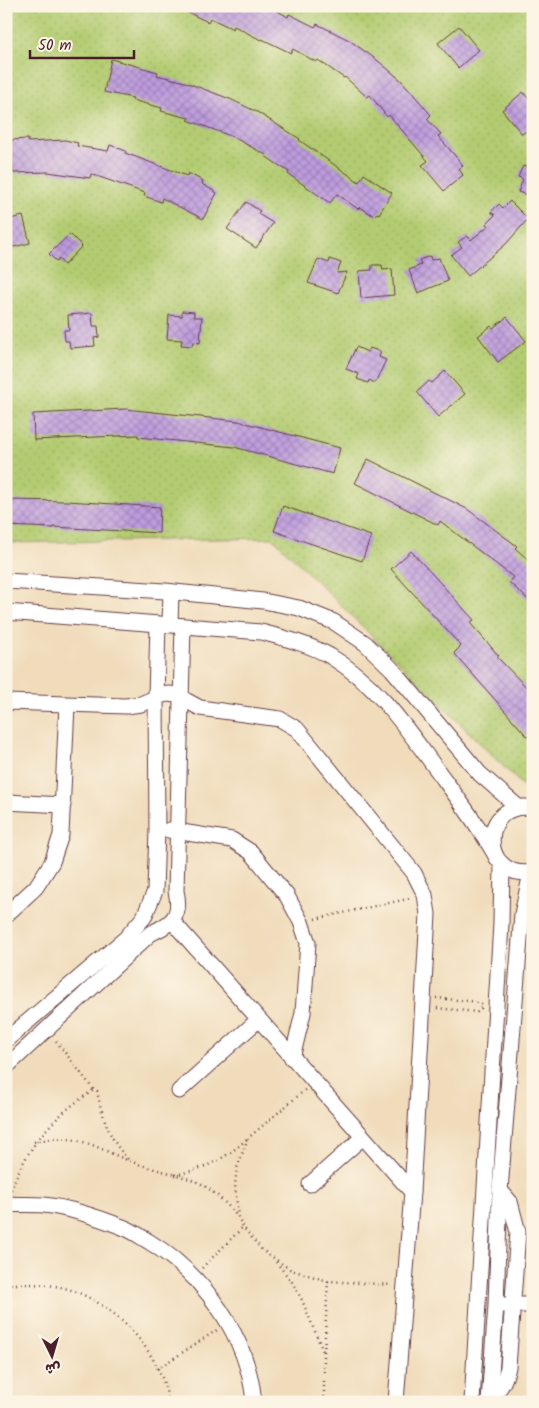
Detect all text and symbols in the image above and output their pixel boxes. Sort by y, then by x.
scale bar [30,28,134,60]
text: 50 m [38,34,72,58]
north arrow [28,1330,78,1380]
text: ش [44,1356,62,1380]

